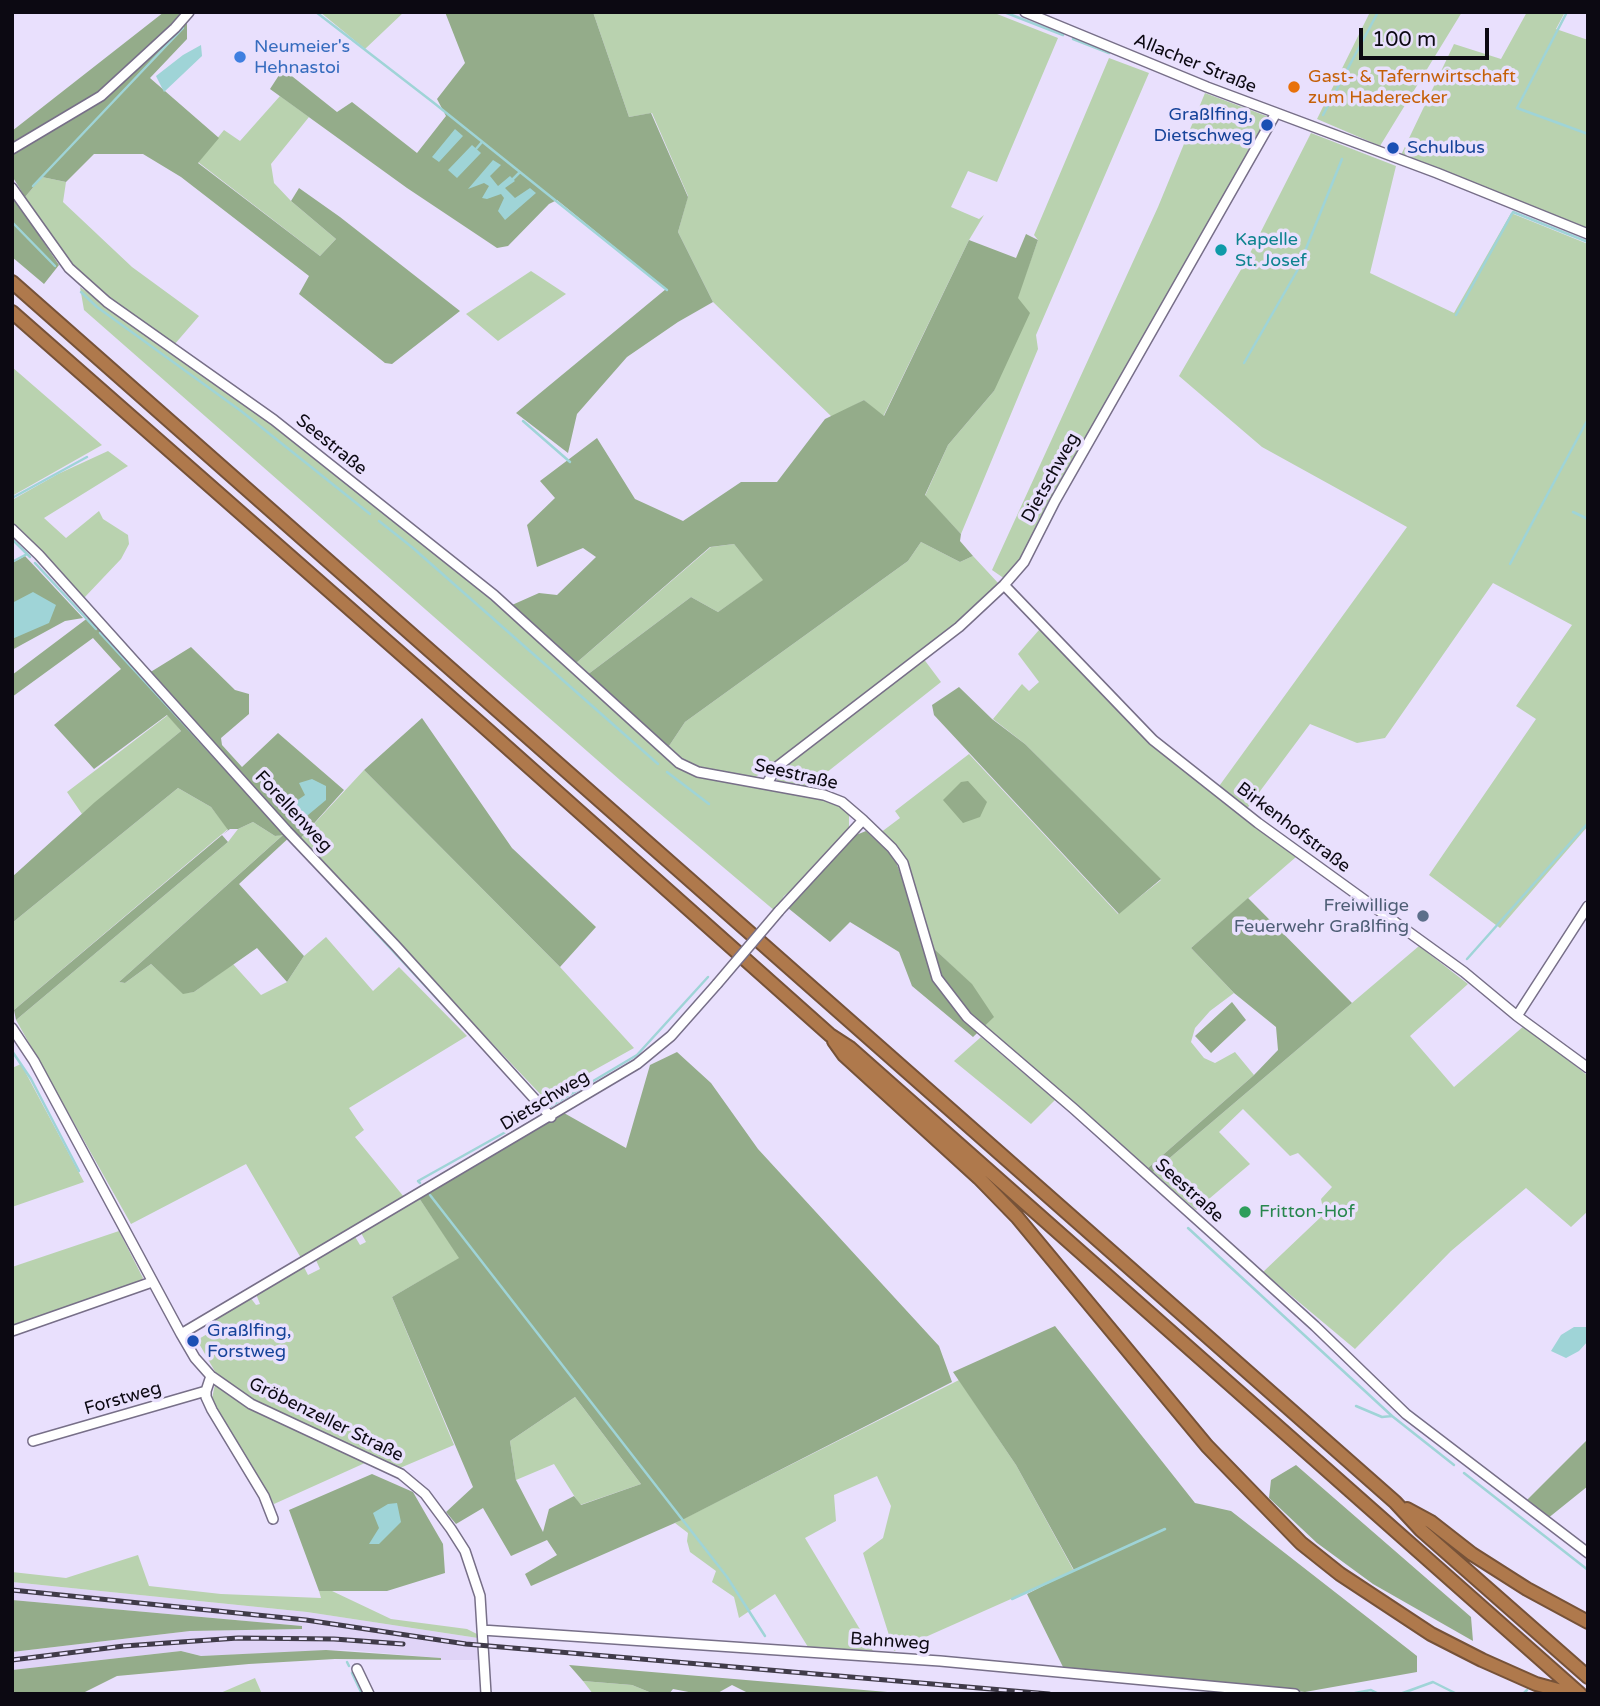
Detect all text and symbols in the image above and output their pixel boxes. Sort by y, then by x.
scale bar [1362,14,1492,58]
text: 100 m [1372,27,1436,52]
street label: Allacher Straße [1130,30,1260,98]
place label: Neumeier's Hehnastoi [254,36,350,78]
marker: Neumeier's Hehnastoi [232,49,248,65]
place label: Gast- & Tafernwirtschaft zum Haderecker [1308,66,1516,108]
marker: Gast- & Tafernwirtschaft zum Haderecker [1286,79,1302,95]
place label: Graßlfing, Dietschweg [1153,104,1253,146]
marker: Graßlfing, Dietschweg [1259,117,1275,133]
place label: Schulbus [1407,137,1485,159]
marker: Schulbus [1385,140,1401,156]
place label: Kapelle St. Josef [1235,229,1307,272]
marker: Kapelle St. Josef [1213,242,1229,258]
street label: Seestraße [291,410,371,480]
street label: Dietschweg [1017,429,1085,527]
street label: Seestraße [752,755,840,795]
street label: Forellenweg [250,767,336,857]
street label: Birkenhofstraße [1232,778,1354,878]
place label: Freiwillige Feuerwehr Graßlfing [1234,895,1409,937]
marker: Freiwillige Feuerwehr Graßlfing [1415,908,1431,924]
street label: Dietschweg [497,1066,593,1136]
street label: Seestraße [1150,1155,1228,1227]
place label: Fritton-Hof [1259,1201,1355,1223]
marker: Fritton-Hof [1237,1204,1253,1220]
place label: Graßlfing, Forstweg [207,1320,292,1362]
marker: Graßlfing, Forstweg [185,1333,201,1349]
street label: Gröbenzeller Straße [245,1373,407,1467]
street label: Forstweg [82,1378,164,1420]
street label: Bahnweg [849,1628,931,1656]

